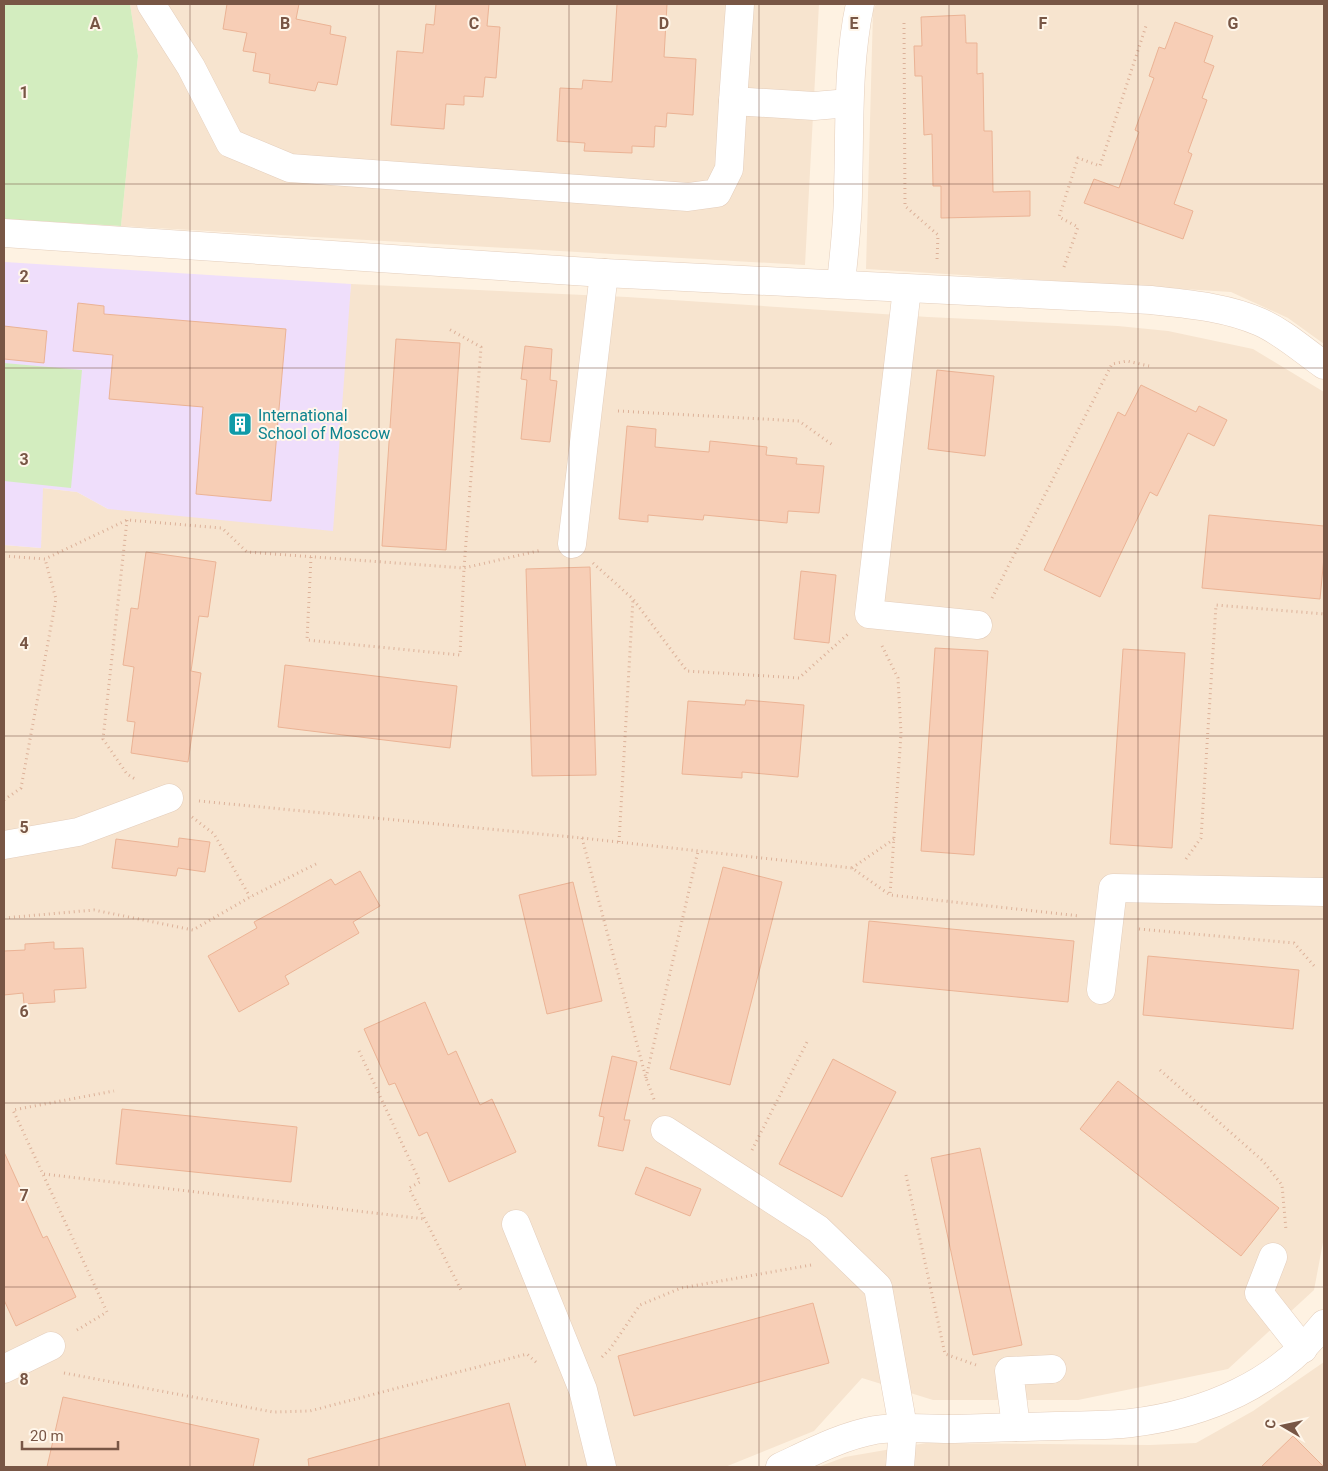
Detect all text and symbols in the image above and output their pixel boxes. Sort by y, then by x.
text: A [90,14,101,33]
text: B [280,14,290,33]
text: C [469,14,479,33]
text: D [659,14,669,33]
text: E [850,14,859,33]
text: F [1039,14,1048,33]
text: G [1228,14,1239,33]
text: 1 [19,83,29,102]
text: 2 [19,267,29,286]
place label: International School of Moscow [258,406,390,443]
building icon: International School of Moscow [227,411,253,437]
text: 3 [19,450,29,469]
text: 4 [19,634,29,653]
text: 5 [19,818,29,837]
text: 6 [19,1002,29,1021]
text: 7 [19,1186,29,1205]
text: 8 [19,1370,29,1389]
north arrow [1258,1401,1308,1451]
scale bar [22,1418,119,1450]
text: С [1262,1418,1279,1430]
text: 20 m [30,1427,64,1445]

